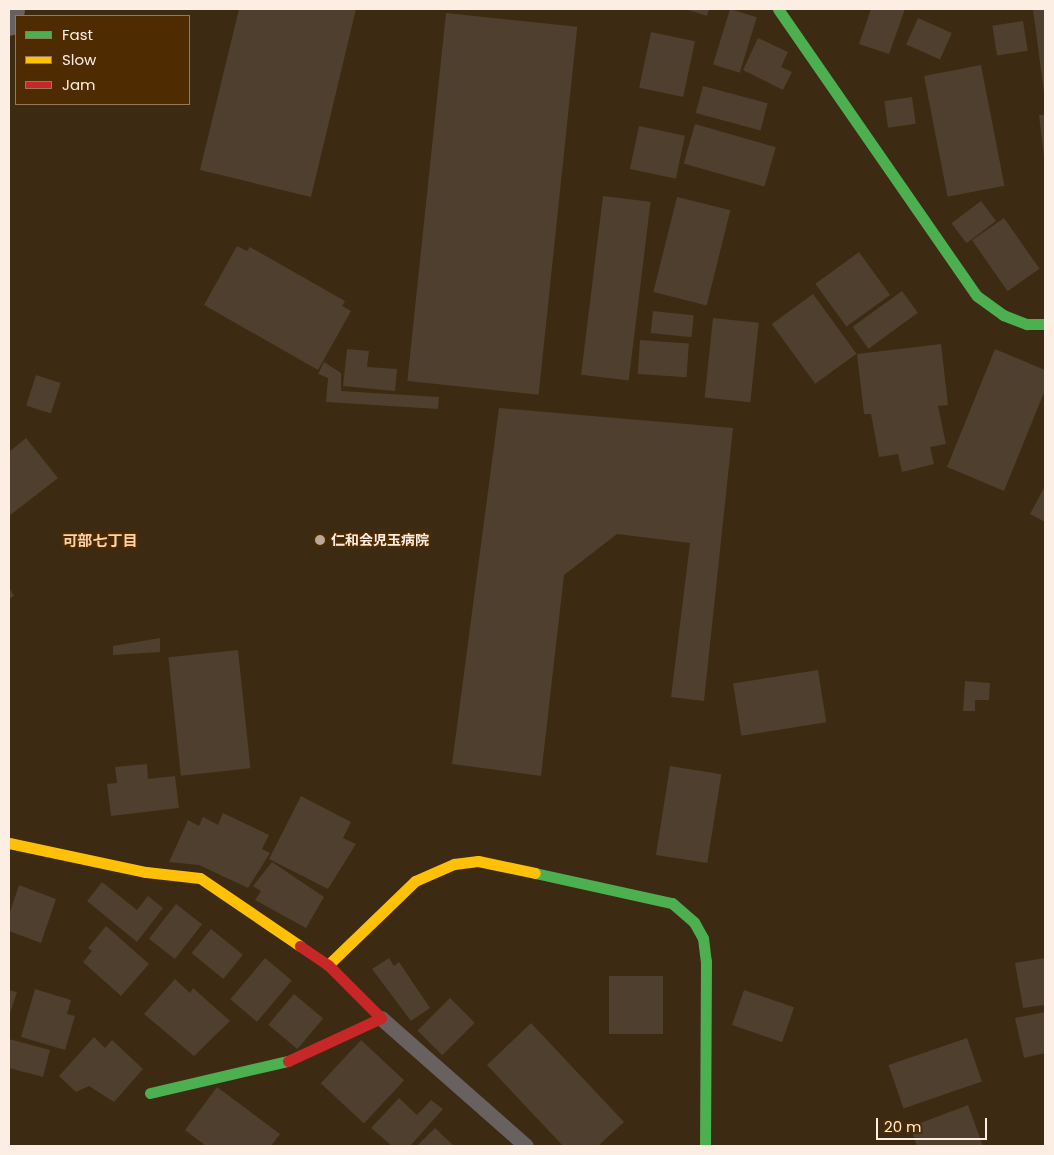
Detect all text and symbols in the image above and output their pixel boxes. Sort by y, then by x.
legend [15,15,190,105]
text: Fast [62,24,93,45]
text: Slow [62,49,96,70]
text: Jam [62,74,96,95]
district label: 可部七丁目 [63,532,137,550]
place label: 仁和会児玉病院 [331,532,429,548]
marker: 仁和会児玉病院 [313,533,327,547]
scale bar [879,1108,990,1140]
text: 20 m [884,1116,922,1137]

